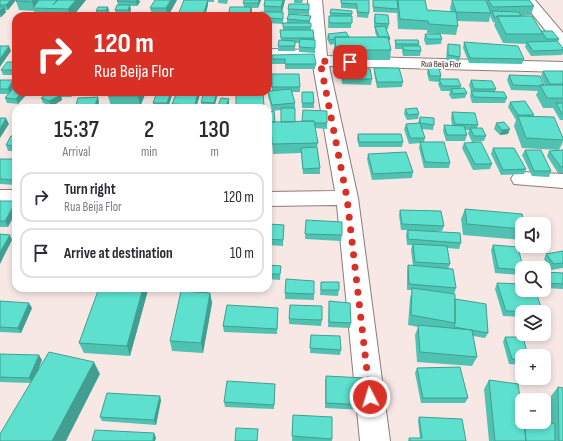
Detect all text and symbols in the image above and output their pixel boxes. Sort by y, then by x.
text: 120 m [94,27,154,60]
icon: right [28,28,80,80]
pin [333,45,367,79]
icon: arrive [339,51,361,73]
street label: Rua Beija Flor [421,59,462,70]
text: Rua Beija Flor [94,61,174,82]
text: 15:37 [54,115,99,144]
text: 2 [144,115,154,144]
text: 130 [199,115,230,144]
text: Arrival [62,144,90,160]
text: min [141,144,157,160]
text: m [210,144,219,160]
text: Turn right [64,180,116,199]
icon: right [30,186,52,208]
text: 120 m [224,188,254,207]
text: Rua Beija Flor [64,199,122,215]
map controls [515,217,551,429]
button: sound [515,217,551,253]
icon: arrive [30,242,52,264]
text: Arrive at destination [64,244,173,263]
text: 10 m [230,244,254,263]
button: search [515,261,551,297]
button: layers [515,305,551,341]
button: + [515,349,551,385]
position arrow [349,376,391,418]
button: − [515,393,551,429]

